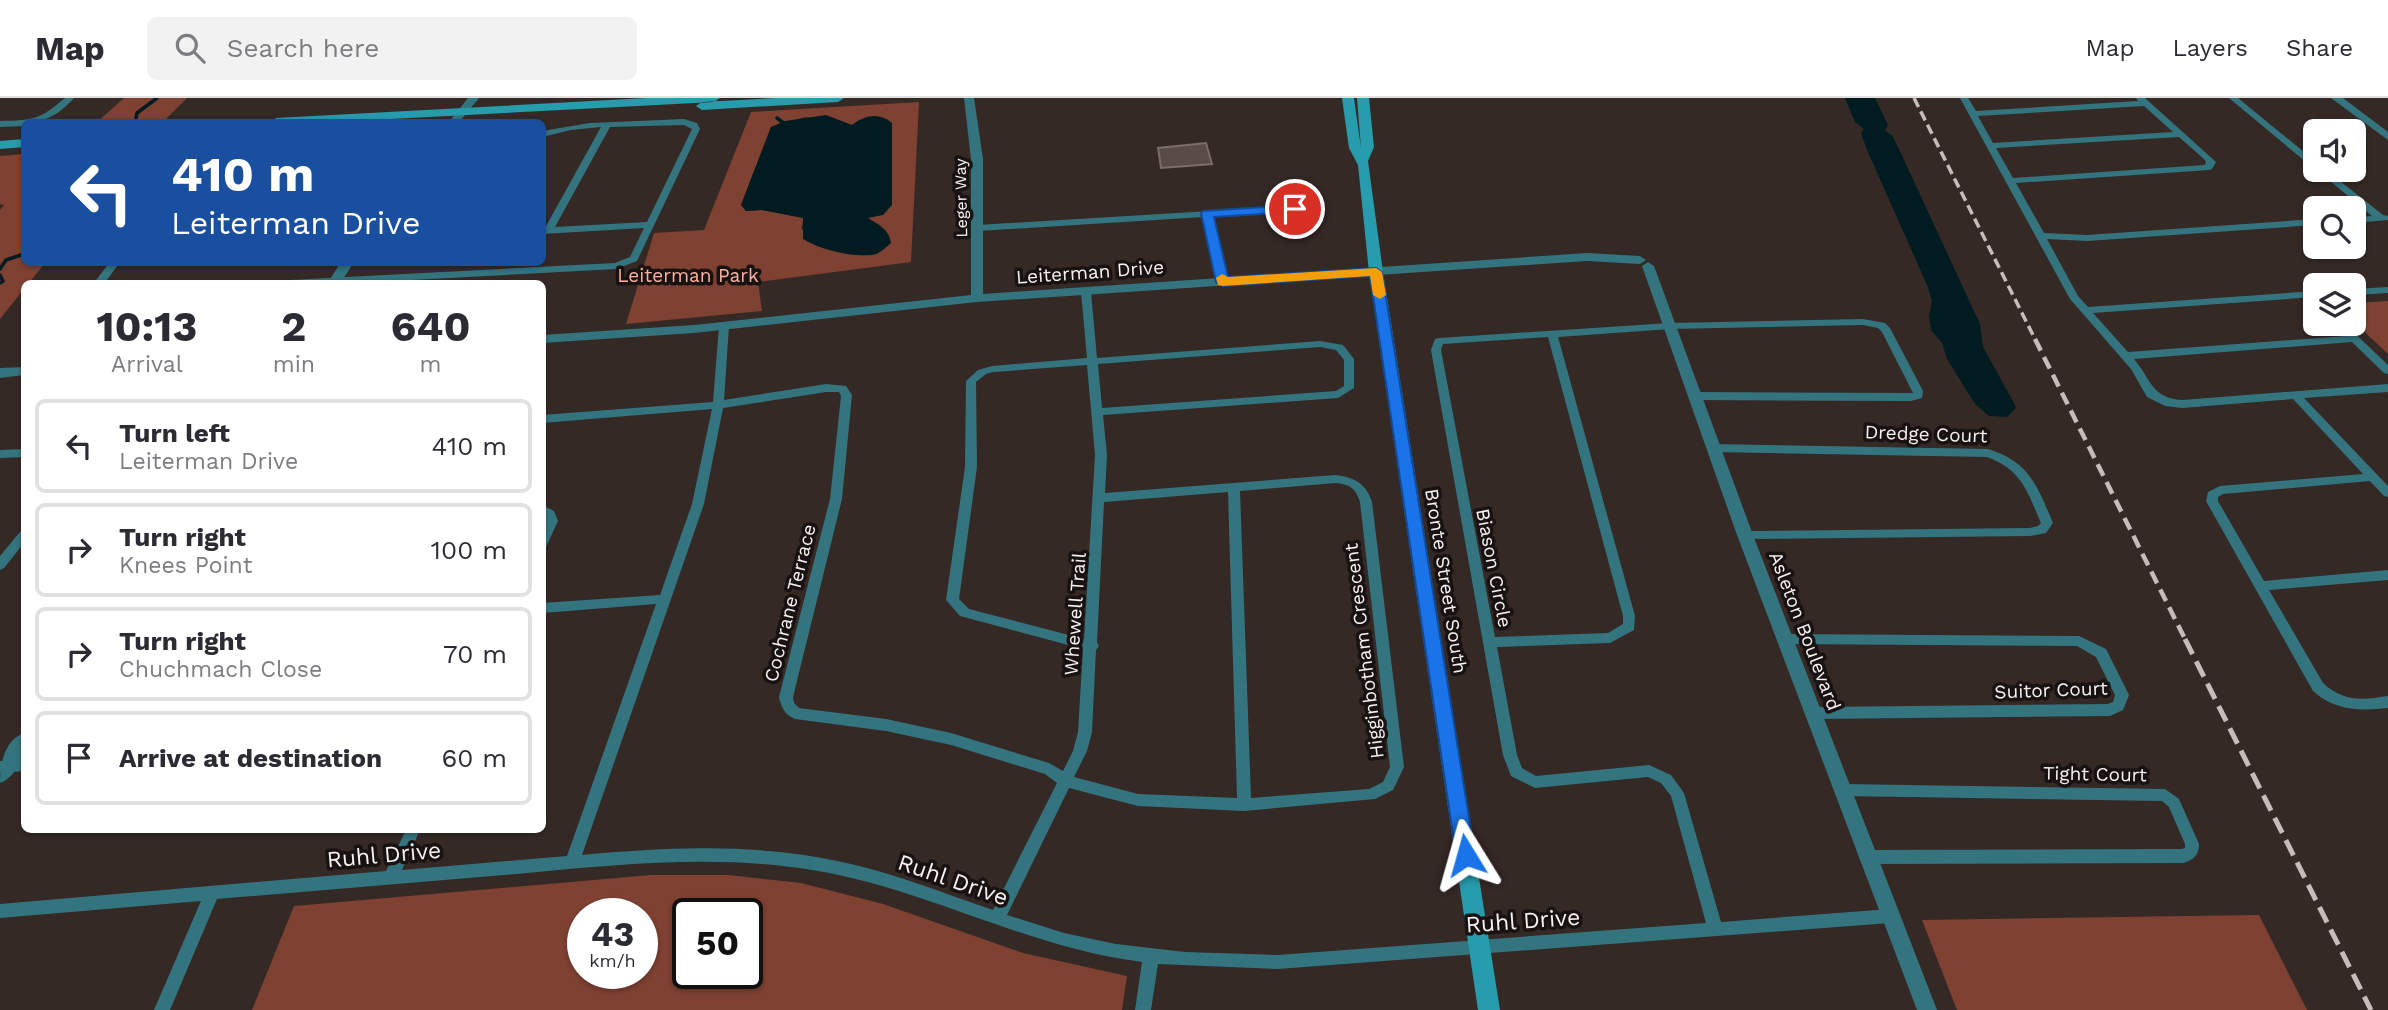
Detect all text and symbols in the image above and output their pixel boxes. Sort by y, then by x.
search box [147,17,637,80]
text: Map [35,29,105,68]
icon: search [171,29,209,67]
text: Search here [227,33,379,63]
text: Map [2086,34,2134,62]
text: Layers [2172,34,2248,62]
text: Share [2286,34,2353,62]
map controls [2303,119,2366,336]
button: sound [2303,119,2366,182]
text: 410 m [171,145,314,203]
icon: left [56,147,147,238]
street label: Leger Way [951,158,971,238]
pin [1265,179,1325,239]
icon: arrive [1276,190,1314,228]
button: search [2303,196,2366,259]
text: Leiterman Drive [171,204,420,242]
street label: Leiterman Drive [1015,255,1165,289]
park label: Leiterman Park [617,264,759,287]
button: layers [2303,273,2366,336]
text: 10:13 [96,302,197,351]
text: 2 [281,302,306,351]
text: 640 [390,302,471,351]
text: Arrival [111,351,183,378]
text: min [273,351,315,378]
text: m [420,351,441,378]
text: Turn left [119,418,230,448]
street label: Dredge Court [1864,420,1988,448]
icon: left [60,427,98,465]
text: 410 m [432,431,507,461]
text: Leiterman Drive [119,448,298,475]
street label: Bronte Street South [1420,487,1472,675]
street label: Biason Circle [1471,507,1517,629]
text: Turn right [119,522,246,552]
street label: Cochrane Terrace [759,522,821,684]
icon: right [60,531,98,569]
text: 100 m [431,535,507,565]
street label: Higginbotham Crescent [1339,542,1389,760]
street label: Asleton Boulevard [1764,548,1846,714]
street label: Whewell Trail [1059,551,1091,676]
text: Knees Point [119,552,252,579]
text: Turn right [119,626,246,656]
icon: right [60,635,98,673]
text: 70 m [443,639,507,669]
text: Chuchmach Close [119,656,322,683]
street label: Suitor Court [1994,677,2108,703]
icon: arrive [60,739,98,777]
text: Arrive at destination [119,743,382,773]
text: 60 m [441,743,507,773]
street label: Tight Court [2043,762,2147,786]
position arrow [1429,818,1503,892]
street label: Ruhl Drive [326,837,442,873]
street label: Ruhl Drive [894,849,1012,911]
speed limit sign: 50 [672,898,763,989]
street label: Ruhl Drive [1465,904,1581,938]
text: 43 [591,913,634,955]
text: km/h [589,950,636,971]

